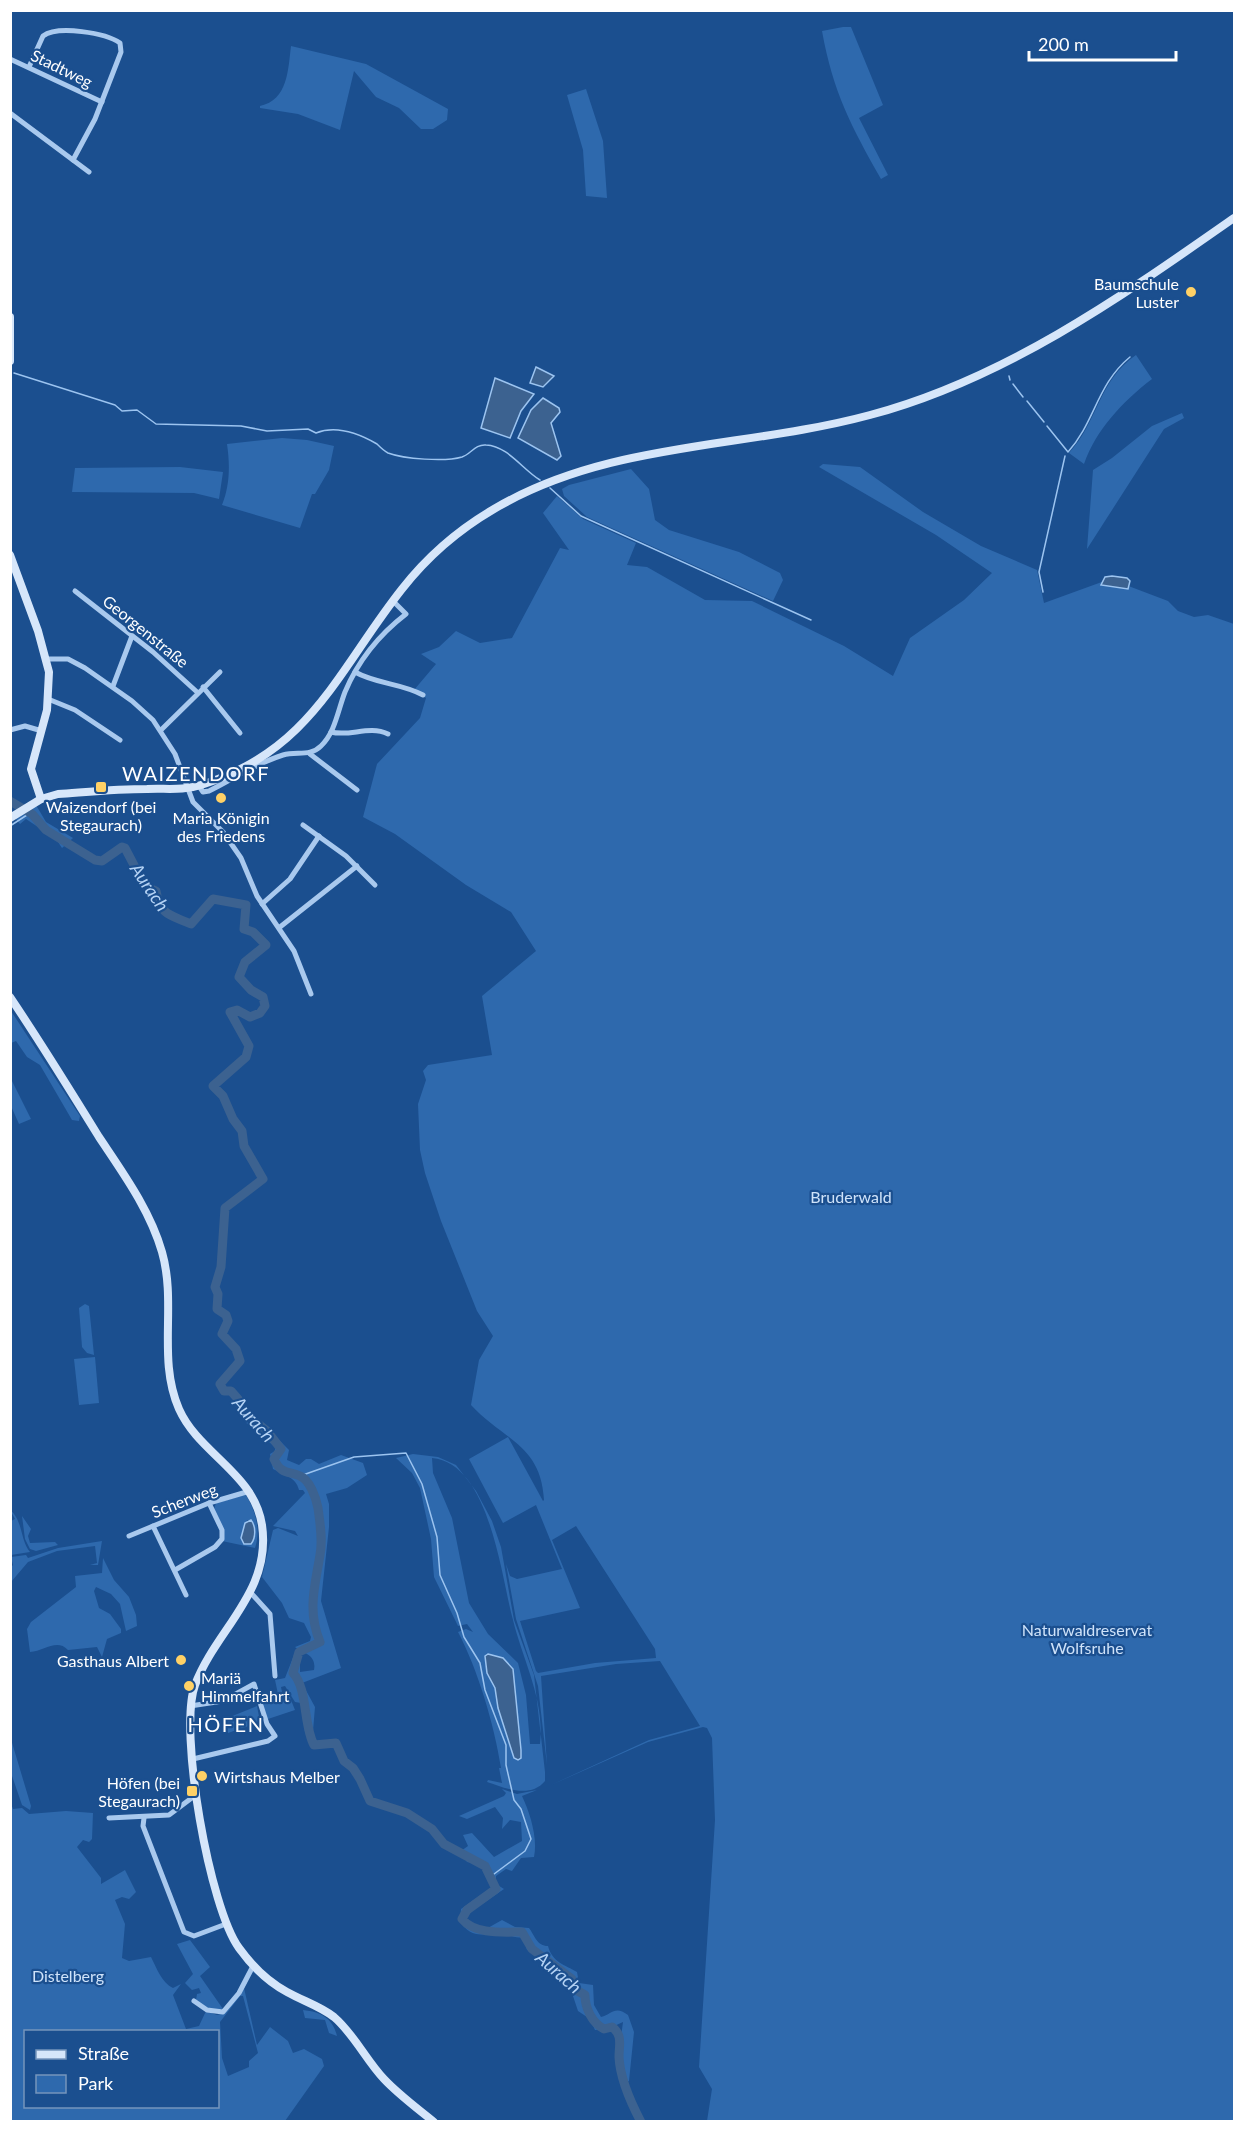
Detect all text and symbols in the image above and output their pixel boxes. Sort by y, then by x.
scale bar [1029,24,1176,62]
text: 200 m [1038,33,1089,55]
street label: Stadtweg [28,45,96,91]
place label: Baumschule Luster [1094,274,1179,311]
marker: Baumschule Luster [1184,285,1198,299]
street label: Georgenstraße [99,591,193,671]
district label: WAIZENDORF [122,761,270,785]
marker: Waizendorf (bei Stegaurach) [94,780,108,794]
marker: Maria Königin des Friedens [214,791,228,805]
place label: Waizendorf (bei Stegaurach) [46,797,156,834]
place label: Maria Königin des Friedens [172,808,270,845]
water label: Aurach [125,858,174,915]
park label: Bruderwald [810,1187,892,1206]
water label: Aurach [228,1391,280,1446]
street label: Scherweg [149,1479,219,1521]
park label: Naturwaldreservat Wolfsruhe [1022,1620,1152,1657]
place label: Gasthaus Albert [57,1651,169,1670]
marker: Gasthaus Albert [174,1653,188,1667]
place label: Mariä Himmelfahrt [201,1668,290,1705]
marker: Mariä Himmelfahrt [182,1679,196,1693]
district label: HÖFEN [188,1712,264,1736]
place label: Wirtshaus Melber [214,1767,340,1786]
marker: Wirtshaus Melber [195,1769,209,1783]
place label: Höfen (bei Stegaurach) [98,1773,180,1810]
marker: Höfen (bei Stegaurach) [185,1784,199,1798]
water label: Aurach [531,1946,586,1998]
park label: Distelberg [32,1966,104,1985]
legend [24,2030,219,2108]
text: Straße [78,2042,129,2064]
text: Park [78,2072,114,2094]

